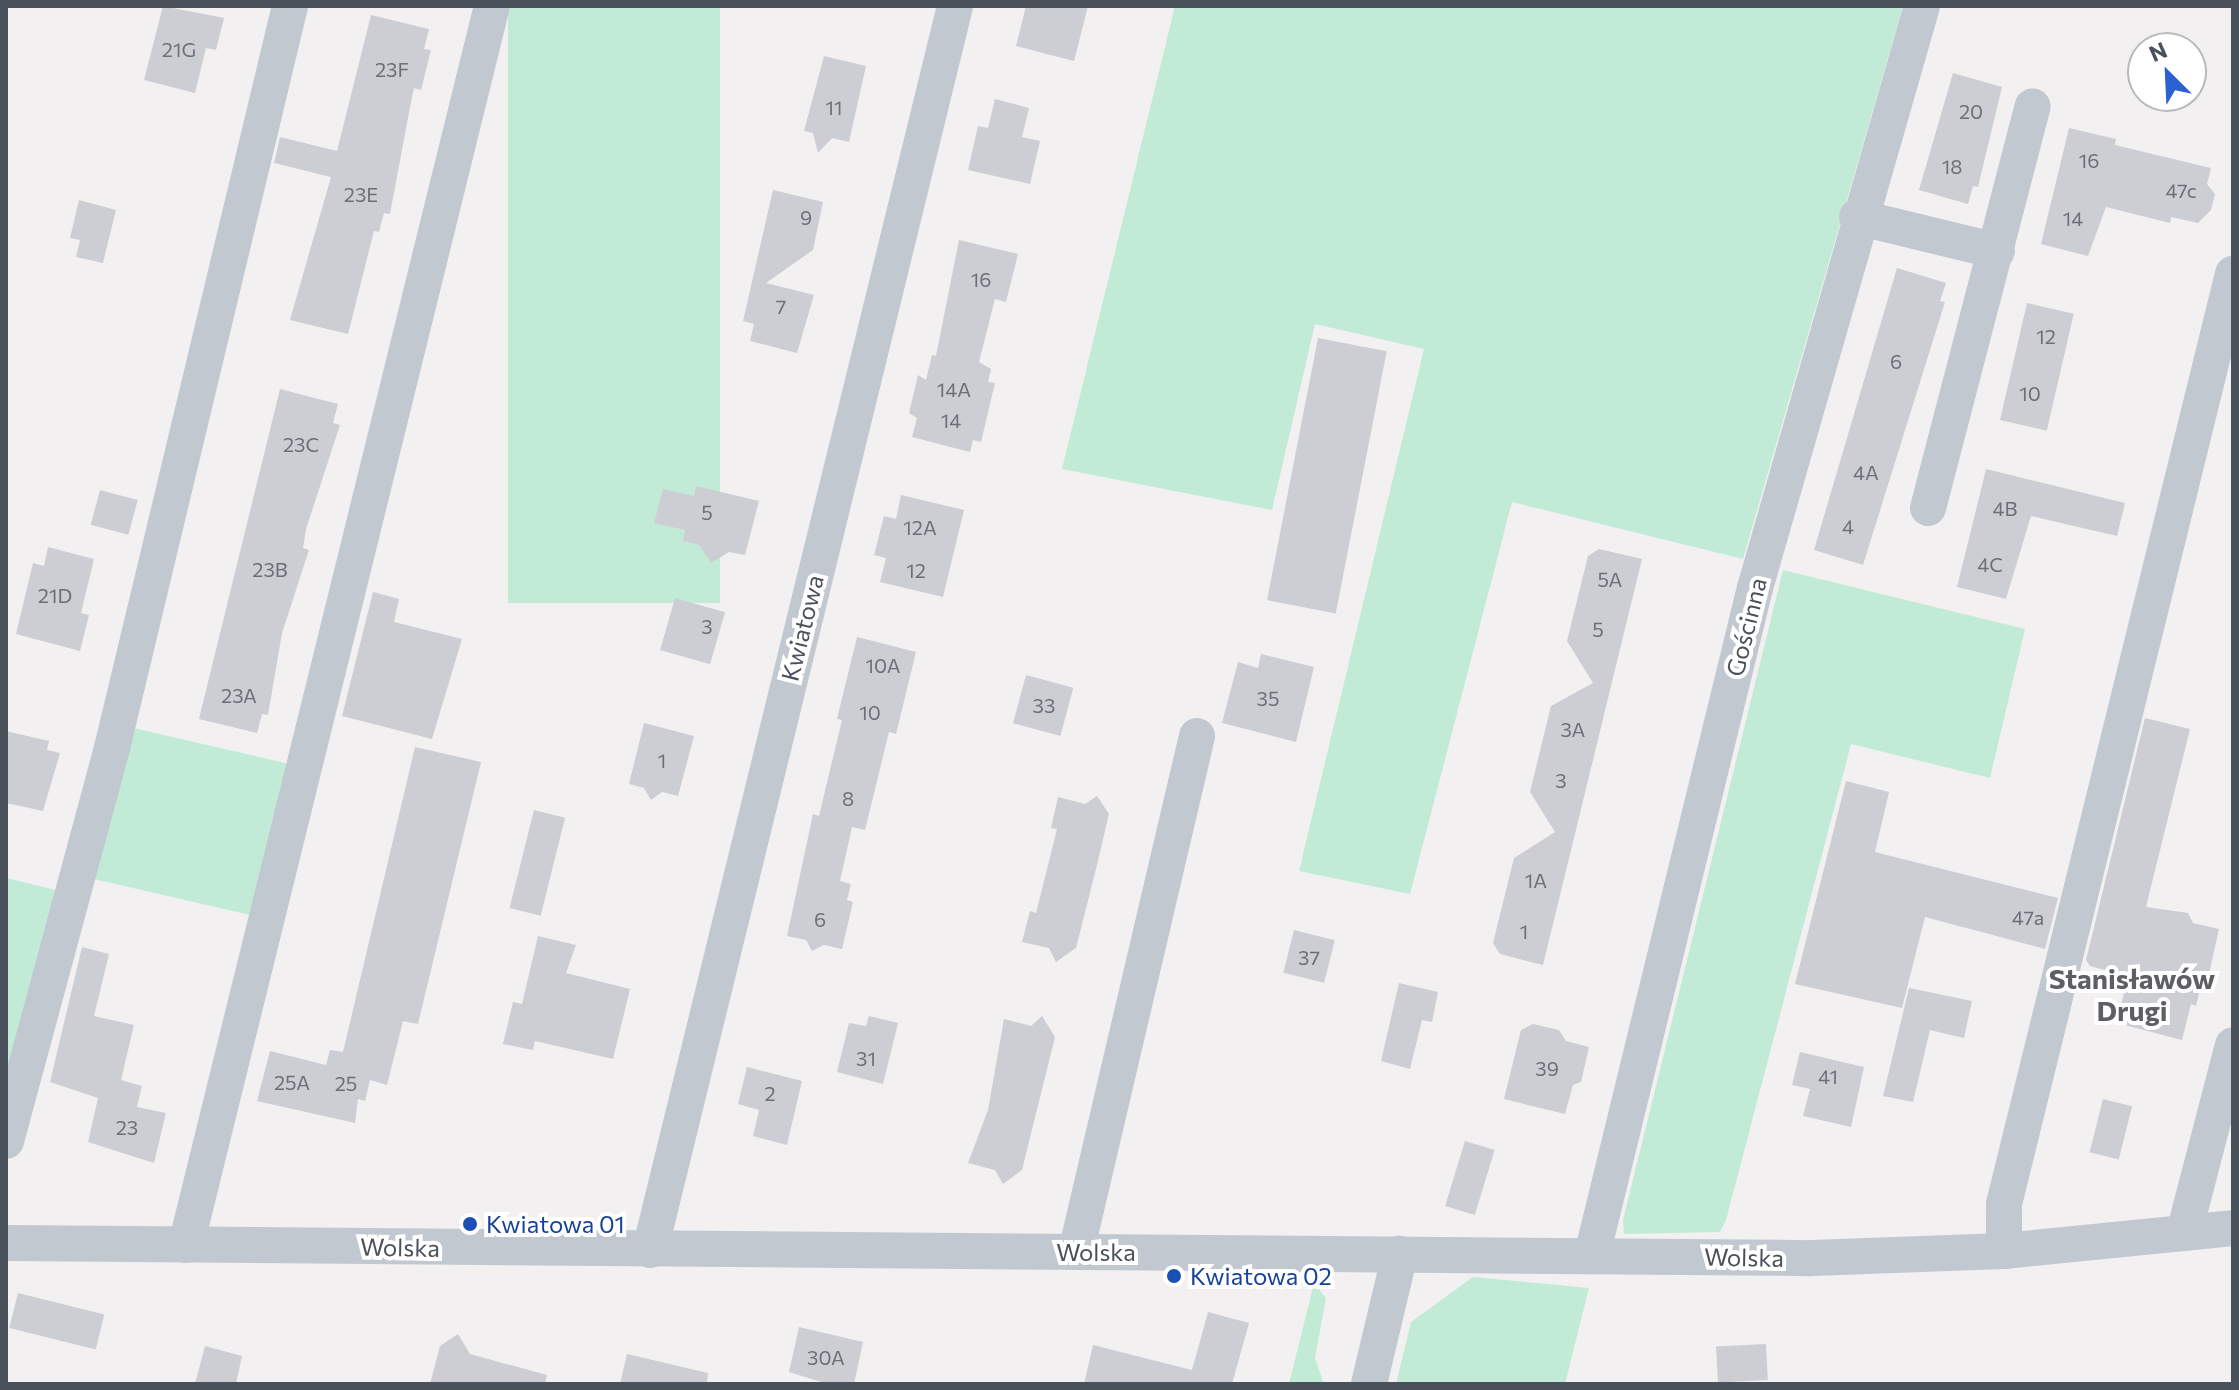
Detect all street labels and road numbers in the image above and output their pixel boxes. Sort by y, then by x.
street label: Kwiatowa [775,572,829,684]
street label: Gościnna [1720,575,1772,679]
street label: Wolska [360,1232,440,1262]
street label: Wolska [1056,1238,1136,1266]
street label: Wolska [1704,1242,1784,1272]

